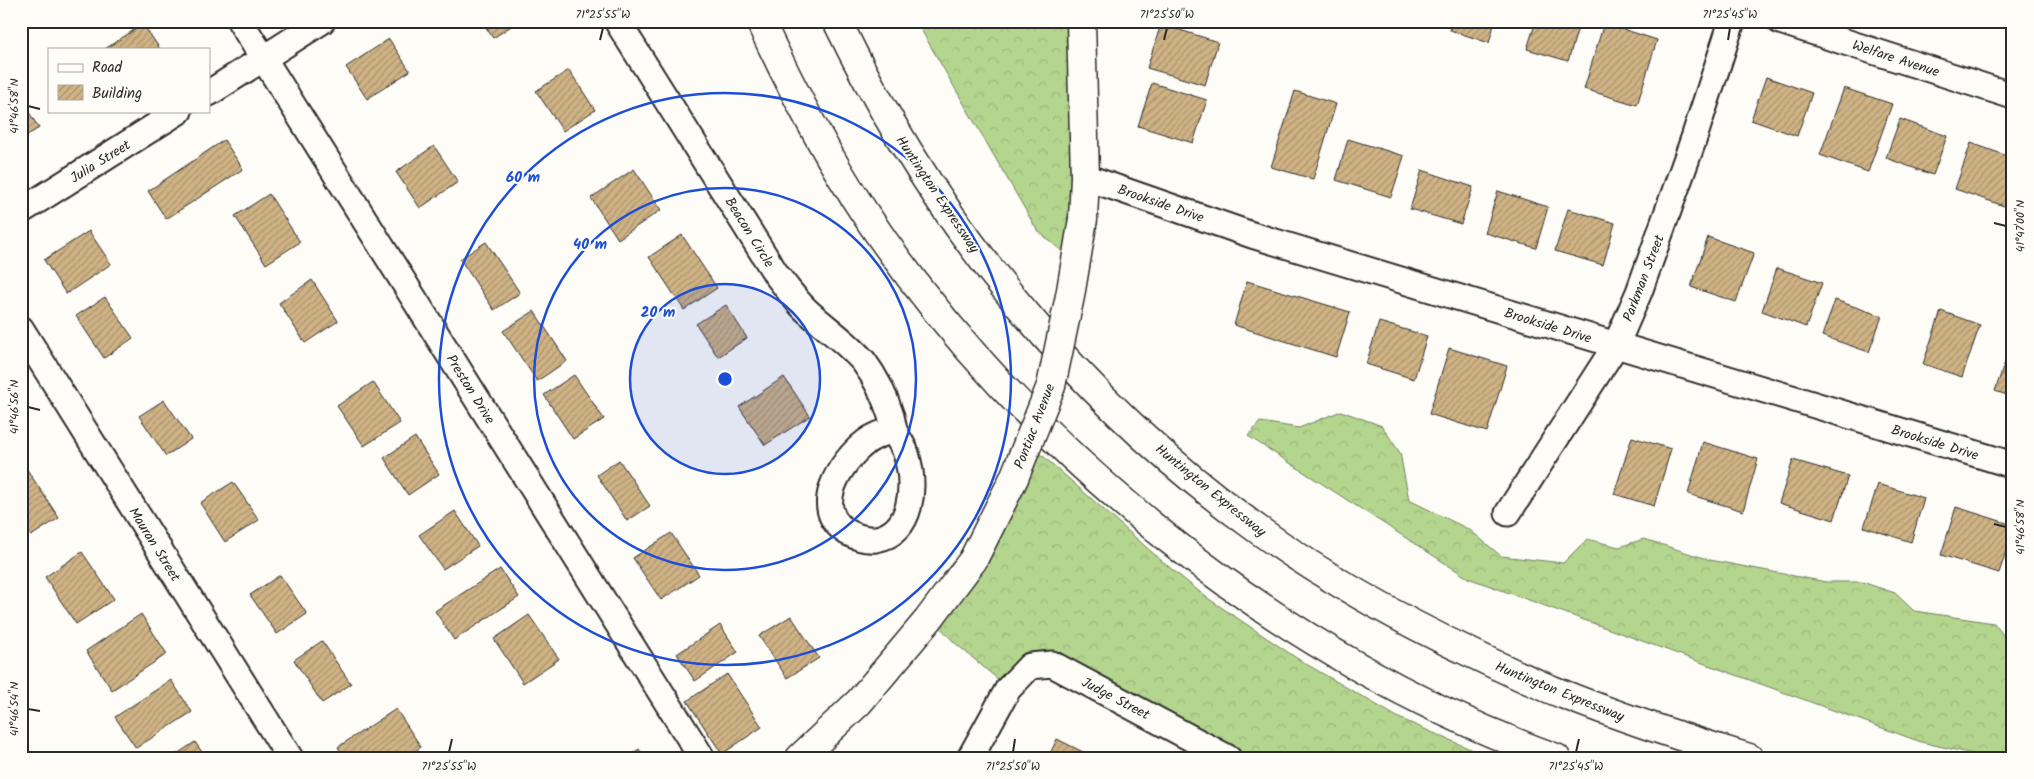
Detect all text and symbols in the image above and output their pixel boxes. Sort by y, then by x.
text: 71°25'55"W [576,5,630,24]
text: 71°25'50"W [1140,5,1194,24]
text: 71°25'45"W [1703,5,1757,24]
street label: Welfare Avenue [1849,35,1943,84]
legend [48,48,210,112]
text: Road [92,56,123,80]
text: 41°46'58"N [5,78,24,134]
text: Building [92,82,142,106]
street label: Huntington Expressway [890,131,985,258]
street label: Julia Street [66,134,136,189]
text: 60 m [506,166,540,190]
street label: Brookside Drive [1114,179,1208,229]
street label: Beacon Circle [719,193,780,273]
text: 41°47'00"N [2011,200,2030,252]
street label: Parkman Street [1617,231,1671,325]
text: 40 m [573,233,607,257]
text: 20 m [641,301,675,325]
street label: Brookside Drive [1501,302,1595,350]
street label: Preston Drive [440,350,501,429]
centre of rings [716,370,734,388]
text: 41°46'56"N [5,380,24,434]
street label: Pontiac Avenue [1009,380,1062,472]
street label: Brookside Drive [1888,419,1982,467]
street label: Huntington Expressway [1150,439,1271,543]
text: 41°46'58"N [2011,499,2030,555]
street label: Mauran Street [123,503,186,587]
street label: Huntington Expressway [1492,656,1628,728]
street label: Judge Street [1078,672,1154,726]
text: 41°46'54"N [5,682,24,736]
text: 71°25'55"W [422,757,476,776]
text: 71°25'50"W [986,757,1040,776]
text: 71°25'45"W [1549,757,1603,776]

